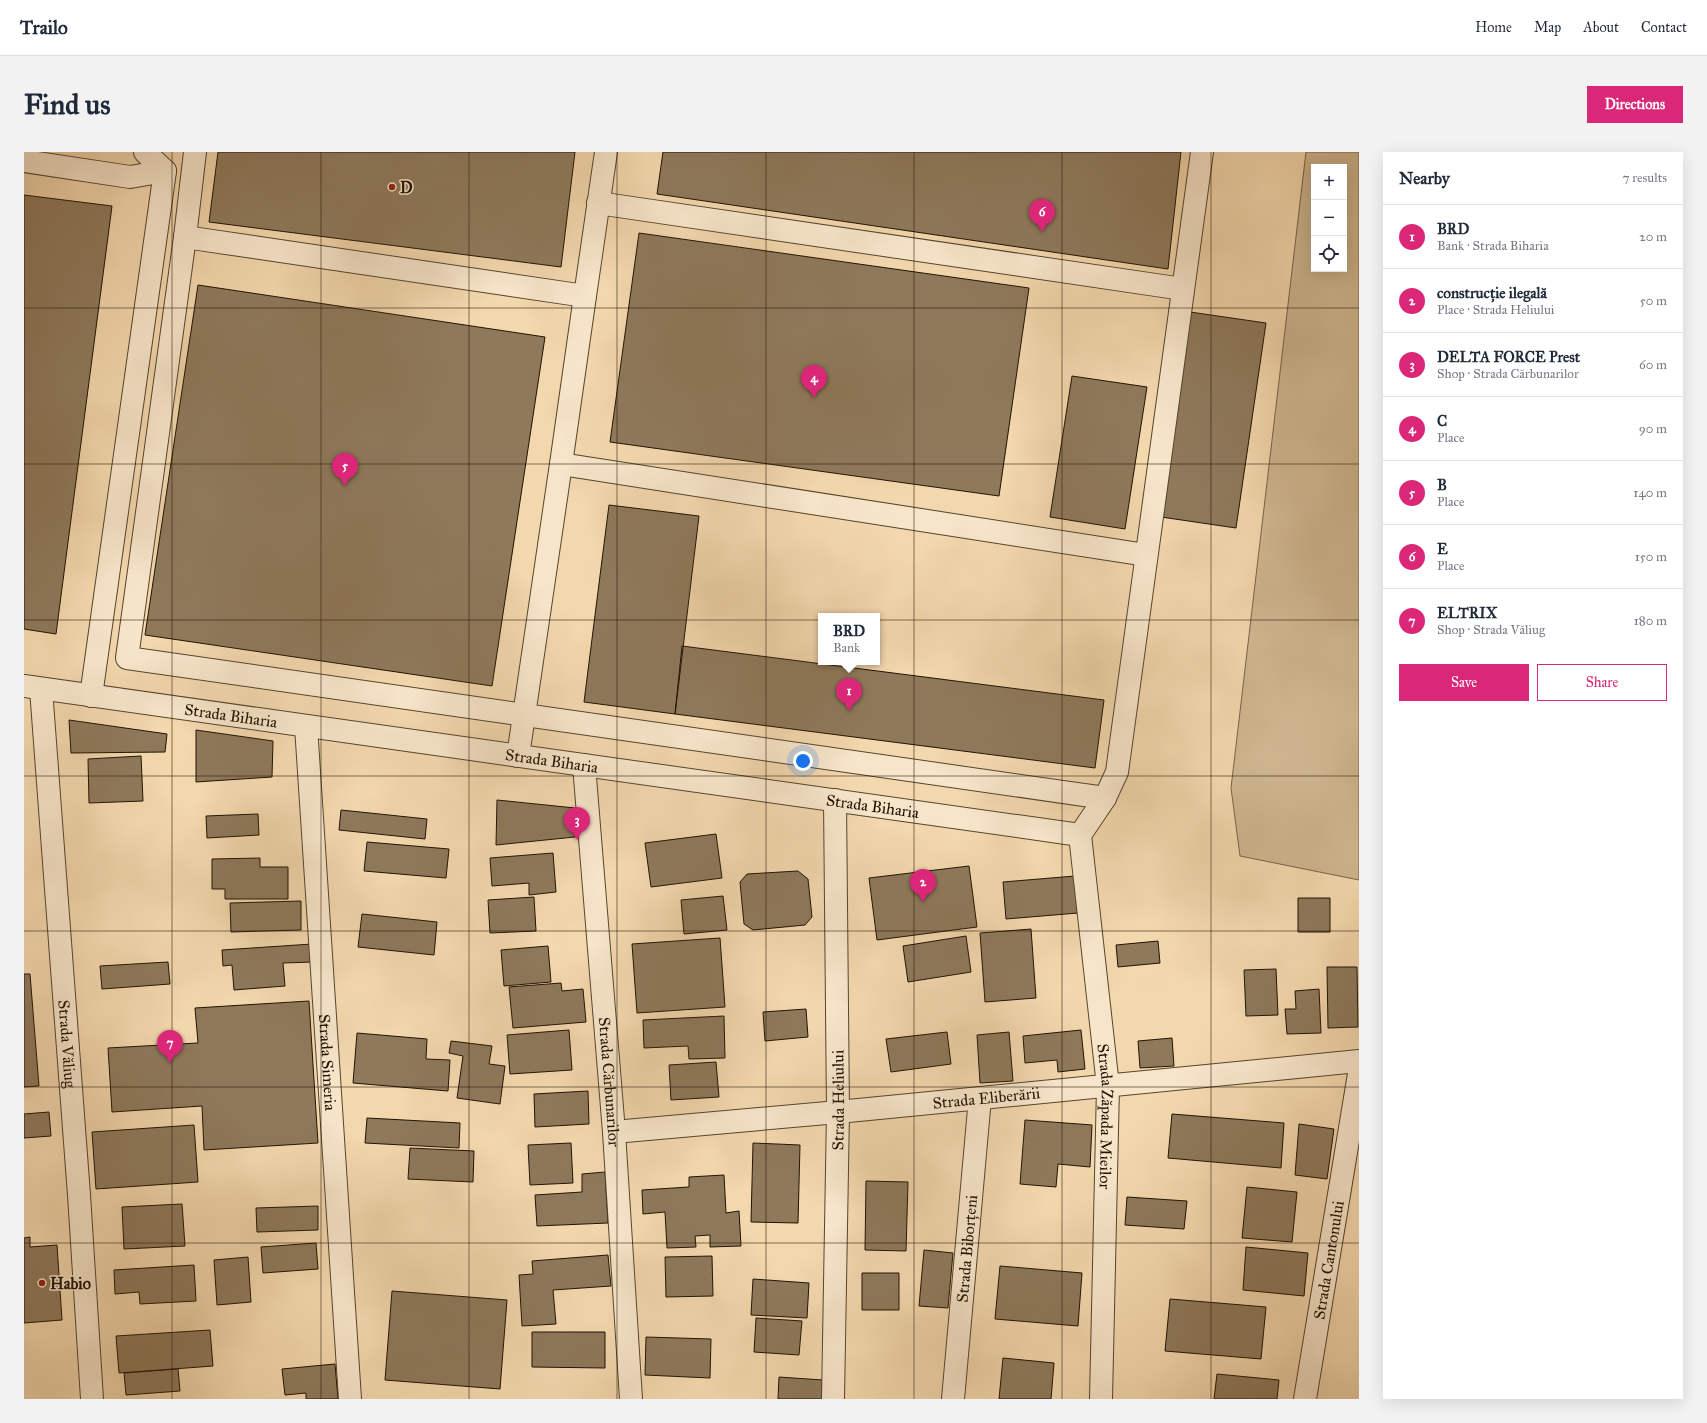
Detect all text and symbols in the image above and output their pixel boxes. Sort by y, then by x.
text: Trailo [20,16,68,39]
text: Home [1475,19,1512,36]
text: Map [1534,19,1561,36]
text: About [1583,19,1619,36]
text: Contact [1641,19,1687,36]
button: Directions [1587,86,1683,123]
text: Find us [24,87,110,122]
map controls [1311,164,1347,272]
button: + [1311,164,1347,200]
text: Nearby [1399,168,1450,189]
text: 7 results [1623,170,1667,186]
place label: D [400,178,413,197]
marker: D [387,182,397,192]
pin: 6 [1029,199,1055,232]
button: − [1311,200,1347,236]
text: BRD [1437,220,1469,238]
text: 1 [1409,229,1415,245]
text: 20 m [1639,229,1667,245]
button: locate [1311,236,1347,272]
text: Bank · Strada Biharia [1437,238,1549,254]
text: construcție ilegală [1437,284,1547,302]
text: 2 [1409,293,1415,309]
text: 50 m [1640,293,1667,309]
text: Place · Strada Heliului [1437,302,1554,318]
text: DELTA FORCE Prest [1437,348,1580,366]
text: 3 [1409,357,1415,373]
text: 60 m [1639,357,1667,373]
pin: 4 [801,365,827,398]
text: Shop · Strada Cărbunarilor [1437,366,1579,382]
text: C [1437,412,1447,430]
text: 4 [1408,421,1416,437]
text: 90 m [1639,421,1667,437]
text: Place [1437,430,1464,446]
pin: 5 [332,453,358,486]
text: B [1437,476,1447,494]
text: 5 [1409,485,1415,501]
text: 140 m [1633,485,1667,501]
text: Place [1437,494,1464,510]
text: E [1437,540,1448,558]
text: 6 [1409,549,1415,565]
text: 150 m [1635,549,1667,565]
text: Place [1437,558,1464,574]
text: ELTRIX [1437,604,1497,622]
popup [818,613,880,665]
text: 7 [1409,613,1415,629]
text: 180 m [1634,613,1667,629]
text: BRD [833,622,865,640]
text: Shop · Strada Văliug [1437,622,1545,638]
text: Bank [833,640,860,656]
button: Save [1399,664,1529,701]
button: Share [1537,664,1667,701]
pin: 1 [836,678,862,711]
street label: Strada Biharia [183,699,279,731]
street label: Strada Biharia [504,745,600,776]
your location [793,751,813,771]
street label: Strada Biharia [825,790,921,822]
pin: 3 [564,807,590,840]
pin: 2 [910,869,936,902]
street label: Strada Văliug [55,999,80,1089]
street label: Strada Simeria [315,1013,341,1111]
street label: Strada Cărbunarilor [595,1016,624,1147]
pin: 7 [157,1030,183,1063]
street label: Strada Zăpada Mieilor [1094,1043,1118,1190]
street label: Strada Heliului [828,1049,848,1151]
street label: Strada Eliberării [932,1083,1042,1112]
street label: Strada Biborțeni [952,1193,981,1303]
street label: Strada Cantonului [1309,1198,1347,1321]
place label: Habio [50,1274,91,1293]
marker: Habio [37,1278,47,1288]

